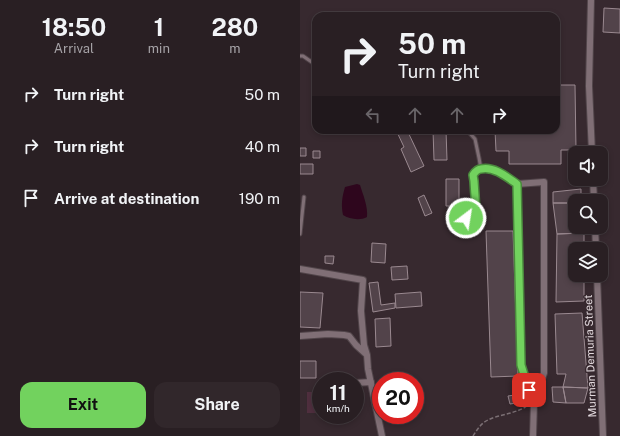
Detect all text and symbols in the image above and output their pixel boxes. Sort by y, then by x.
text: 18:50 [42,13,106,41]
text: 1 [154,13,164,41]
text: 280 [212,13,258,41]
text: 50 m [398,27,466,60]
icon: right [332,28,384,80]
text: Arrival [54,41,94,56]
text: min [148,41,170,56]
text: m [229,41,241,56]
text: Turn right [398,61,480,82]
icon: right [20,83,42,105]
text: Turn right [54,86,124,103]
text: 50 m [245,86,280,103]
icon: left [362,104,384,126]
icon: ahead [404,104,426,126]
icon: ahead [446,104,468,126]
icon: right [488,104,510,126]
icon: right [20,135,42,157]
text: Turn right [54,138,124,155]
text: 40 m [245,138,280,155]
map controls [568,146,608,282]
button: sound [568,146,608,186]
icon: arrive [20,187,42,209]
text: Arrive at destination [54,190,199,207]
text: 190 m [239,190,280,207]
button: search [568,194,608,234]
position arrow [445,197,487,239]
button: layers [568,242,608,282]
street label: Murman Demuria Street [582,294,598,418]
speed limit sign: 20 [372,372,424,424]
pin [512,373,546,407]
icon: arrive [518,379,540,401]
text: 11 [329,381,347,405]
button: Exit [20,382,146,428]
button: Share [154,382,280,428]
text: km/h [326,402,350,414]

